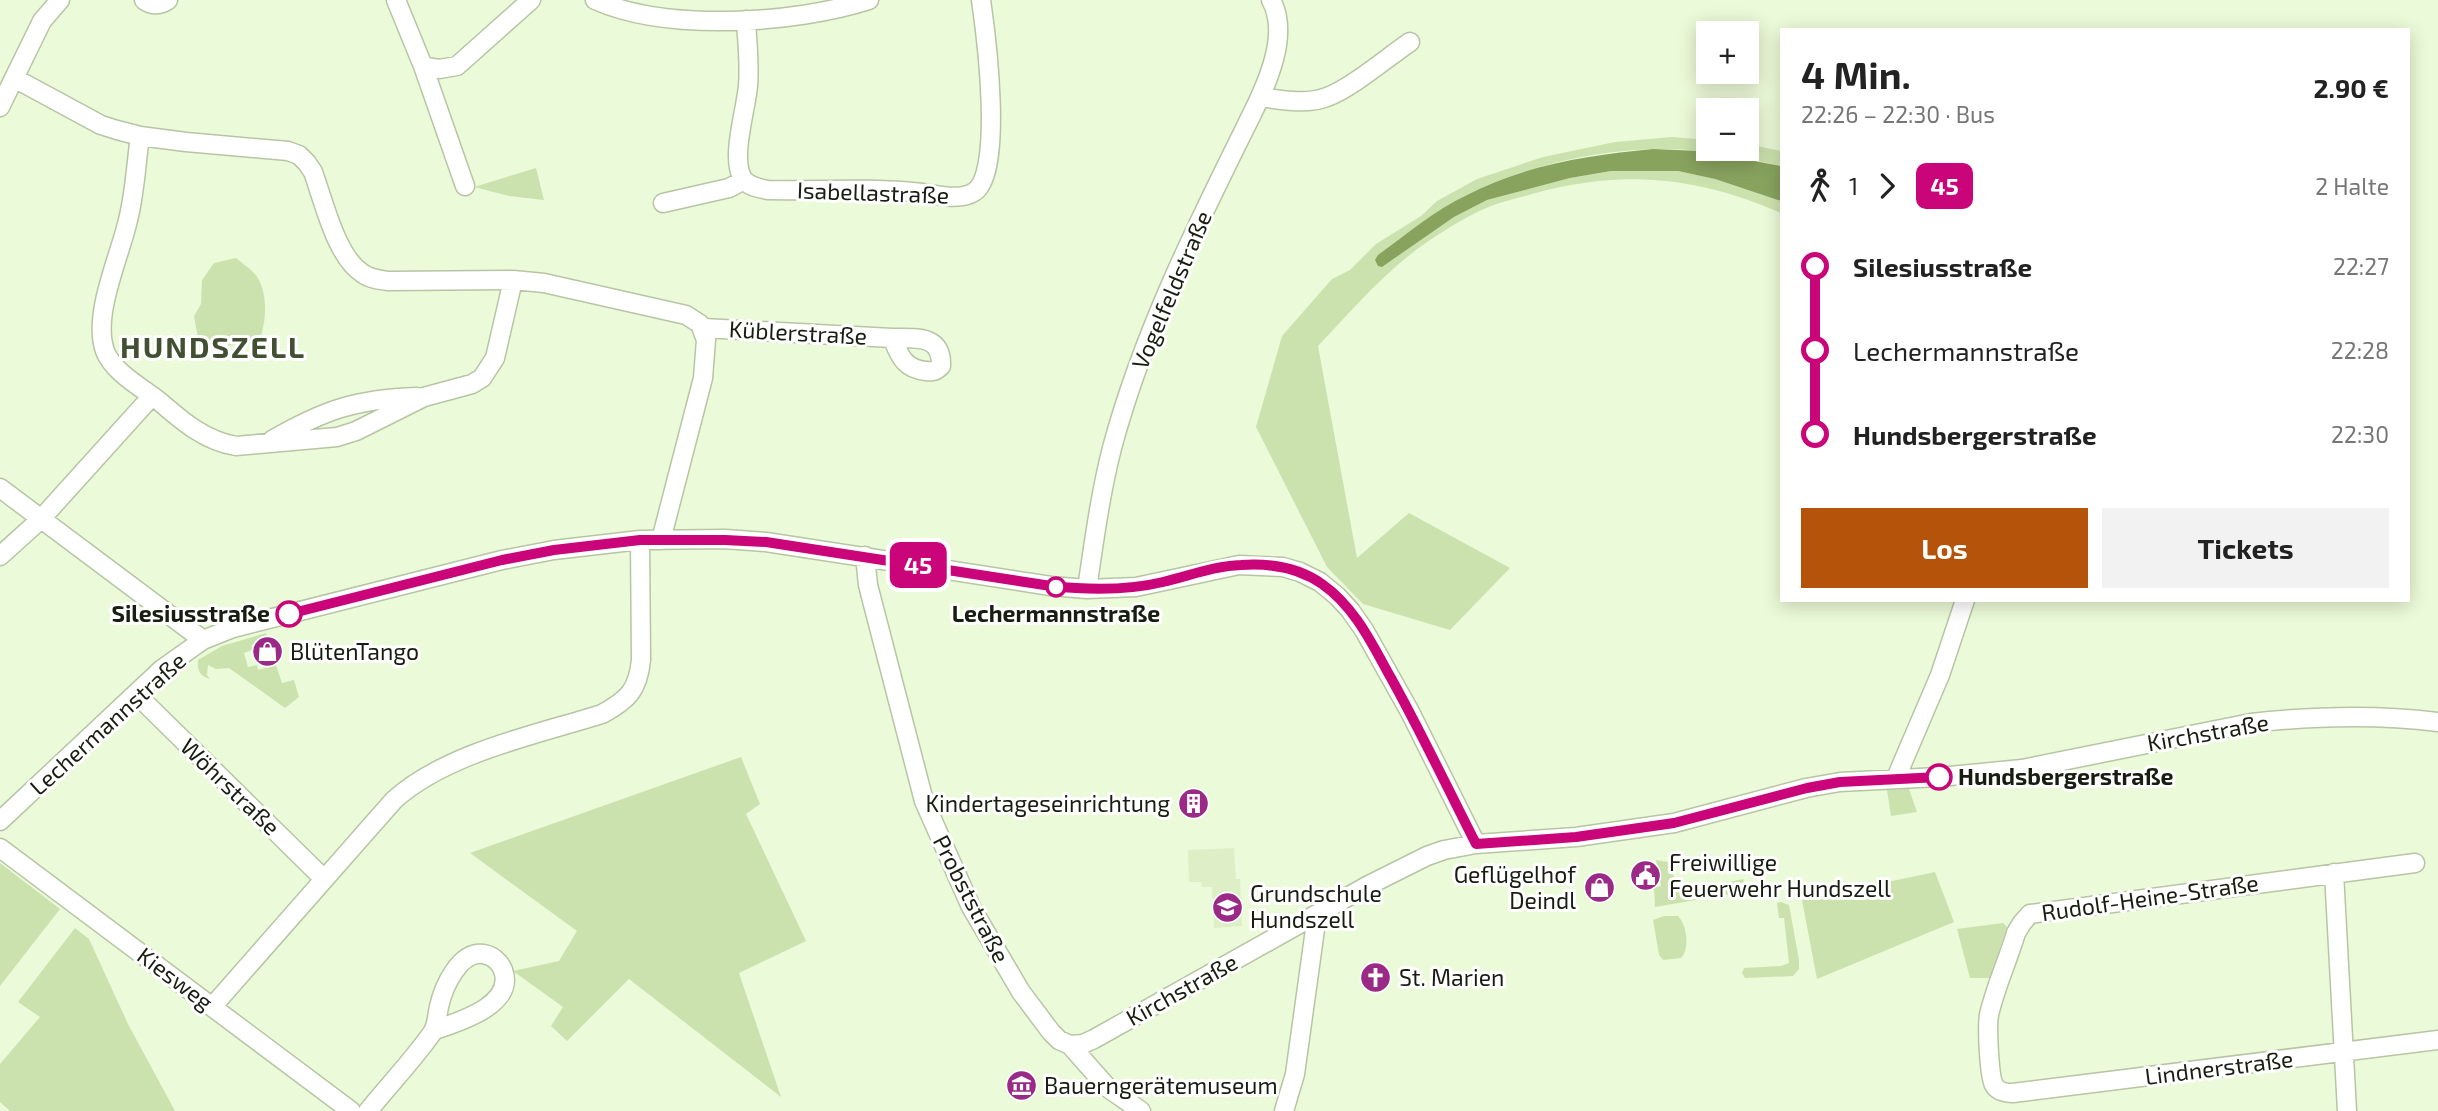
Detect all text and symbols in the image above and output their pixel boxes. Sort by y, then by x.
map controls [1696,21,1759,161]
button: + [1696,21,1759,84]
text: 4 Min. [1801,51,1911,97]
text: 2.90 € [2313,72,2389,103]
button: − [1696,98,1759,161]
text: 22:26 – 22:30 · Bus [1801,100,1995,128]
icon: walk [1801,167,1839,205]
icon: forward [1868,167,1906,205]
text: 45 [1930,171,1959,200]
text: 1 [1849,172,1858,200]
text: 2 Halte [2315,172,2389,200]
street label: Isabellastraße [796,175,950,209]
street label: Vogelfeldstraße [1125,206,1217,373]
text: Silesiusstraße [1853,251,2032,282]
text: 22:27 [2333,252,2389,280]
street label: Küblerstraße [728,314,868,350]
district label: HUNDSZELL [120,328,306,364]
text: Lechermannstraße [1853,335,2079,366]
text: 22:28 [2331,336,2389,364]
text: Hundsbergerstraße [1853,419,2097,450]
text: 22:30 [2331,420,2389,448]
button: Los [1801,508,2088,588]
button: Tickets [2102,508,2389,588]
line badge: 45 [886,542,950,588]
text: 45 [904,550,932,579]
marker: Lechermannstraße [1046,577,1066,597]
place label: Silesiusstraße [112,599,270,627]
place label: Lechermannstraße [952,599,1160,627]
marker: Silesiusstraße [276,601,302,627]
shop icon: BlütenTango [250,635,284,669]
place label: BlütenTango [290,637,419,665]
street label: Lechermannstraße [24,646,191,801]
street label: Kirchstraße [2145,708,2271,756]
street label: Wöhrstraße [175,732,286,841]
place label: Hundsbergerstraße [1958,762,2174,790]
marker: Hundsbergerstraße [1926,764,1952,790]
building icon: Kindertageseinrichtung [1176,787,1210,821]
place label: Kindertageseinrichtung [925,789,1170,817]
street label: Probststraße [928,830,1016,967]
place label: Freiwillige Feuerwehr Hundszell [1669,848,1891,902]
public building icon: Freiwillige Feuerwehr Hundszell [1629,859,1663,893]
place label: Geflügelhof Deindl [1454,860,1577,914]
street label: Rudolf-Heine-Straße [2039,868,2260,926]
shop icon: Geflügelhof Deindl [1582,871,1616,905]
place label: Grundschule Hundszell [1250,879,1382,933]
school or university icon: Grundschule Hundszell [1210,890,1244,924]
street label: Kiesweg [132,941,219,1016]
street label: Kirchstraße [1121,947,1242,1031]
church icon: St. Marien [1359,961,1393,995]
place label: St. Marien [1399,963,1504,991]
street label: Lindnerstraße [2143,1044,2295,1090]
museum icon: Bauerngerätemuseum [1004,1069,1038,1103]
place label: Bauerngerätemuseum [1044,1071,1278,1099]

